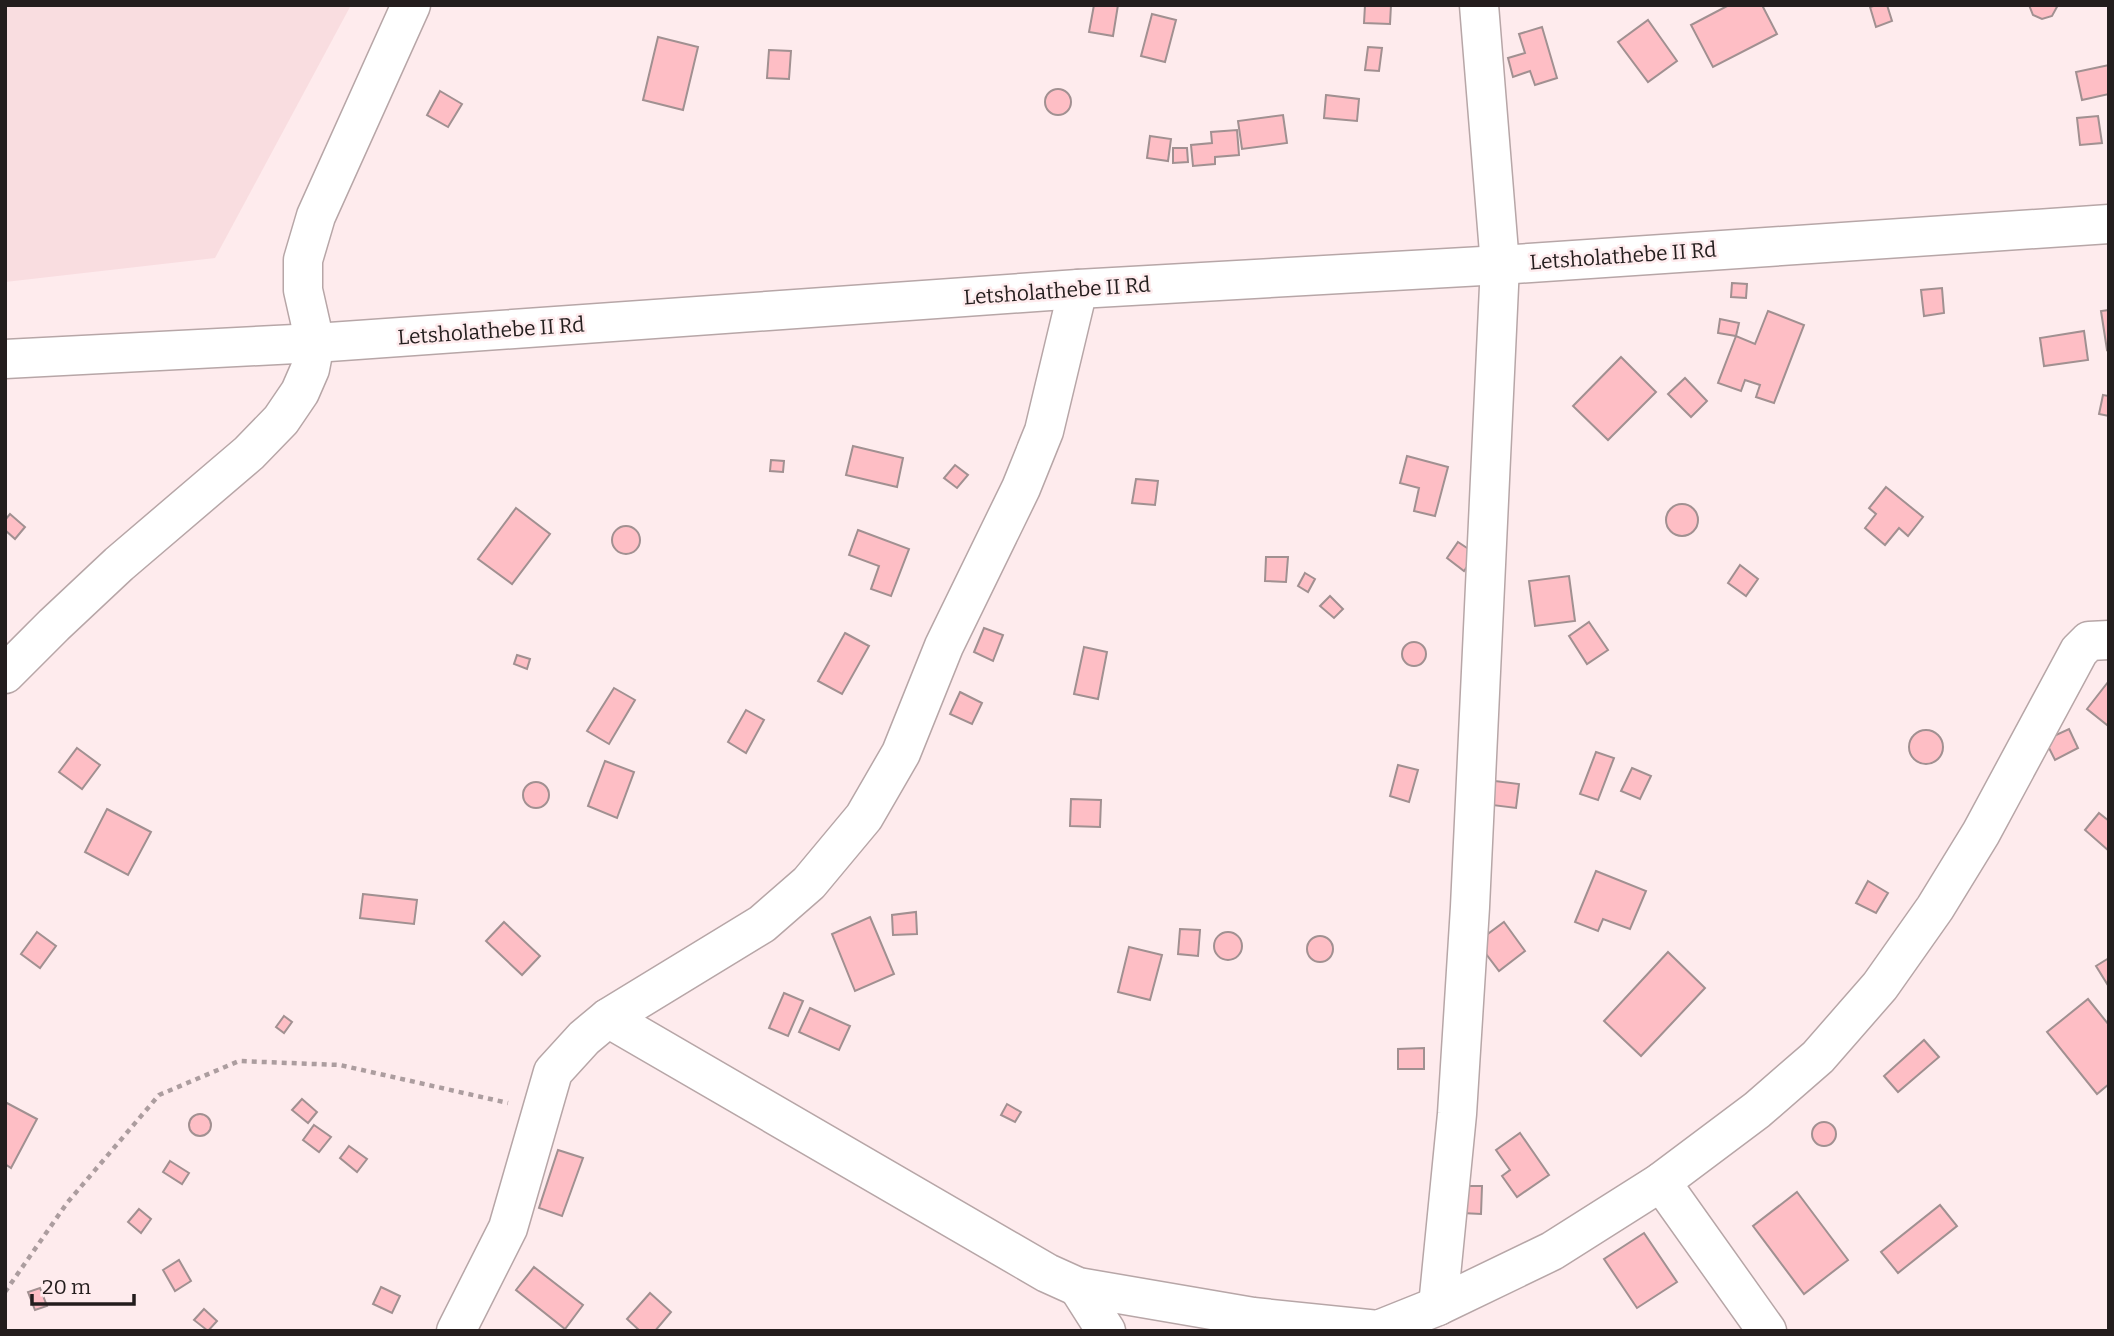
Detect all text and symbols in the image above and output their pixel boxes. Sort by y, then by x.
street label: Letsholathebe II Rd [1529,237,1717,275]
street label: Letsholathebe II Rd [963,272,1151,310]
street label: Letsholathebe II Rd [397,312,585,350]
scale bar [32,1262,133,1306]
text: 20 m [42,1274,91,1300]

